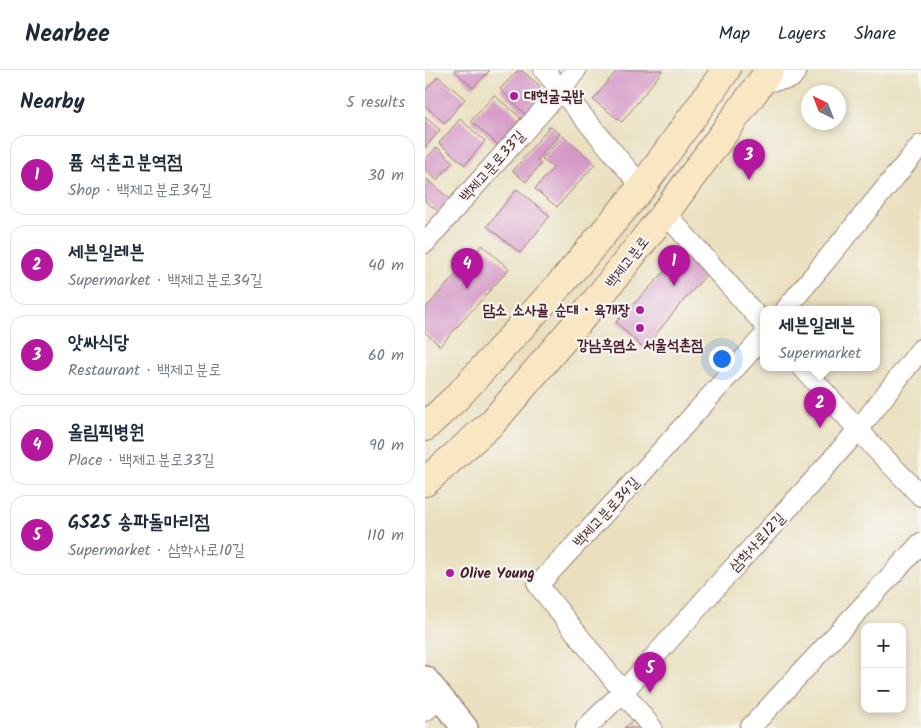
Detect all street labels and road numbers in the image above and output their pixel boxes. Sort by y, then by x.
street label: 백제고분로33길 [454,125,532,208]
street label: 백제고분로 [600,231,656,294]
street label: 백제고분로34길 [568,472,646,554]
street label: 삼학사로12길 [724,508,792,578]

